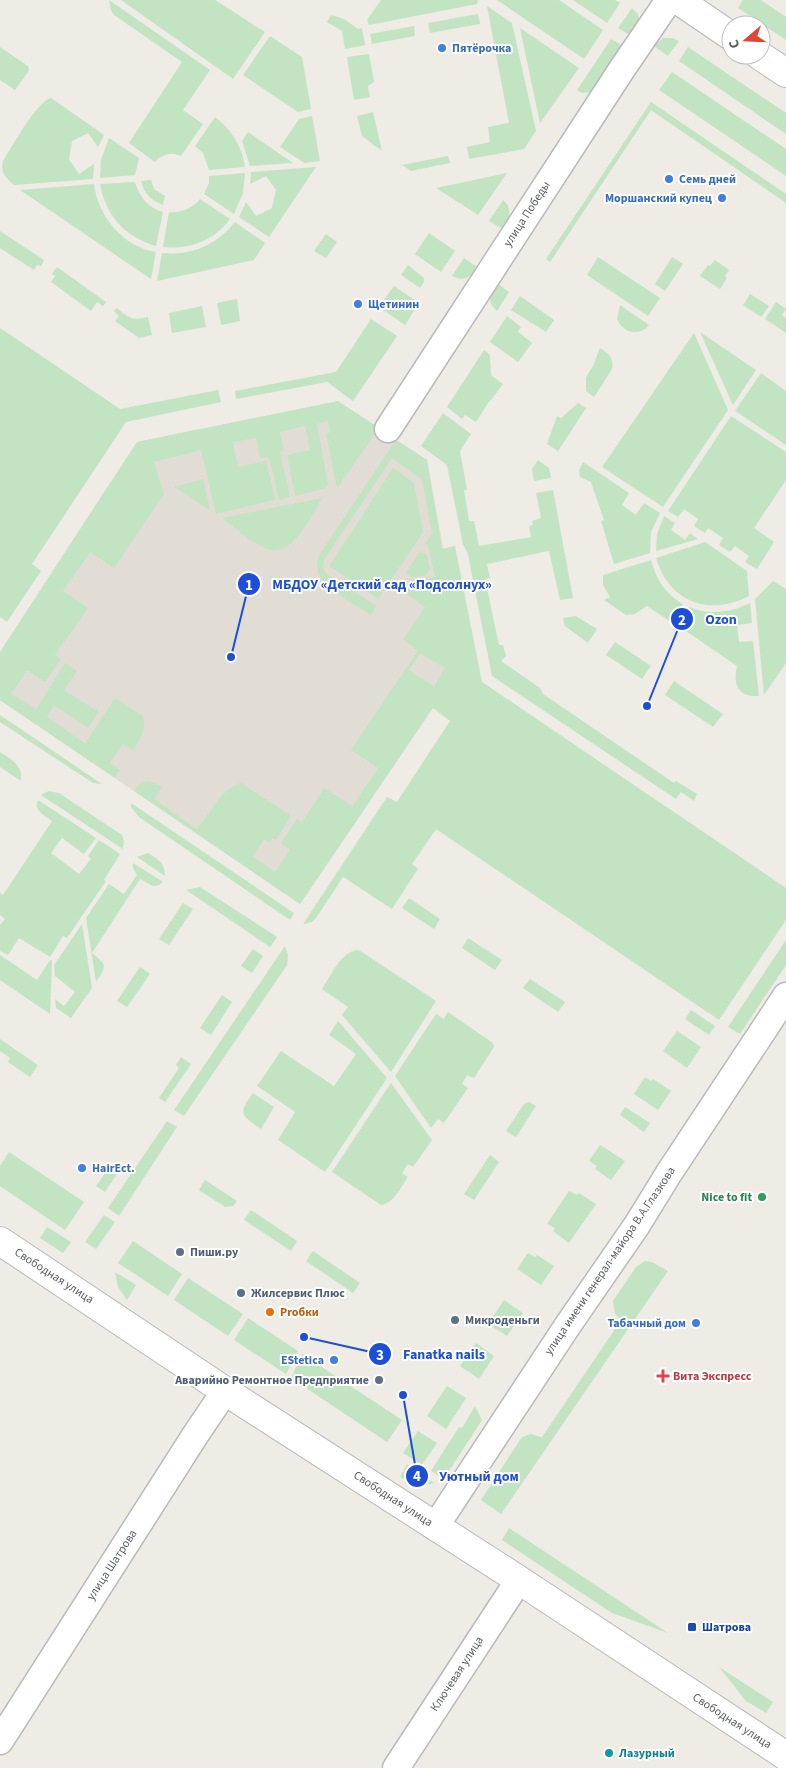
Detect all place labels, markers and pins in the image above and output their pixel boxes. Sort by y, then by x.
place label: Пятёрочка [452,40,511,57]
marker: Пятёрочка [436,42,448,54]
place label: Семь дней [679,171,736,188]
marker: Семь дней [663,173,675,185]
place label: Моршанский купец [605,190,712,207]
marker: Моршанский купец [716,192,728,204]
place label: Щетинин [368,296,419,313]
marker: Щетинин [352,298,364,310]
callout: МБДОУ «Детский сад «Подсолнух» [237,570,501,599]
callout: Ozon [670,605,746,634]
place label: HairEct. [92,1160,135,1177]
marker: HairEct. [76,1162,88,1174]
place label: Nice to fit [701,1189,752,1206]
marker: Nice to fit [756,1191,768,1203]
place label: Пиши.ру [190,1244,239,1261]
marker: Пиши.ру [174,1246,186,1258]
place label: Жилсервис Плюс [251,1285,345,1302]
marker: Жилсервис Плюс [235,1287,247,1299]
place label: Proбки [280,1304,319,1321]
marker: Proбки [264,1306,276,1318]
place label: Микроденьги [465,1312,540,1329]
marker: Микроденьги [449,1314,461,1326]
place label: Табачный дом [607,1315,686,1332]
marker: Табачный дом [690,1317,702,1329]
callout: Fanatka nails [368,1340,495,1369]
place label: EStetica [281,1352,324,1369]
marker: EStetica [328,1354,340,1366]
place label: Вита Экспресс [673,1368,752,1385]
marker: Вита Экспресс [657,1370,669,1382]
place label: Аварийно Ремонтное Предприятие [174,1372,369,1389]
marker: Аварийно Ремонтное Предприятие [373,1374,385,1386]
callout: Уютный дом [405,1462,529,1491]
place label: Шатрова [702,1619,751,1636]
marker: Шатрова [686,1621,698,1633]
place label: Лазурный [618,1745,675,1762]
marker: Лазурный [603,1747,615,1759]

